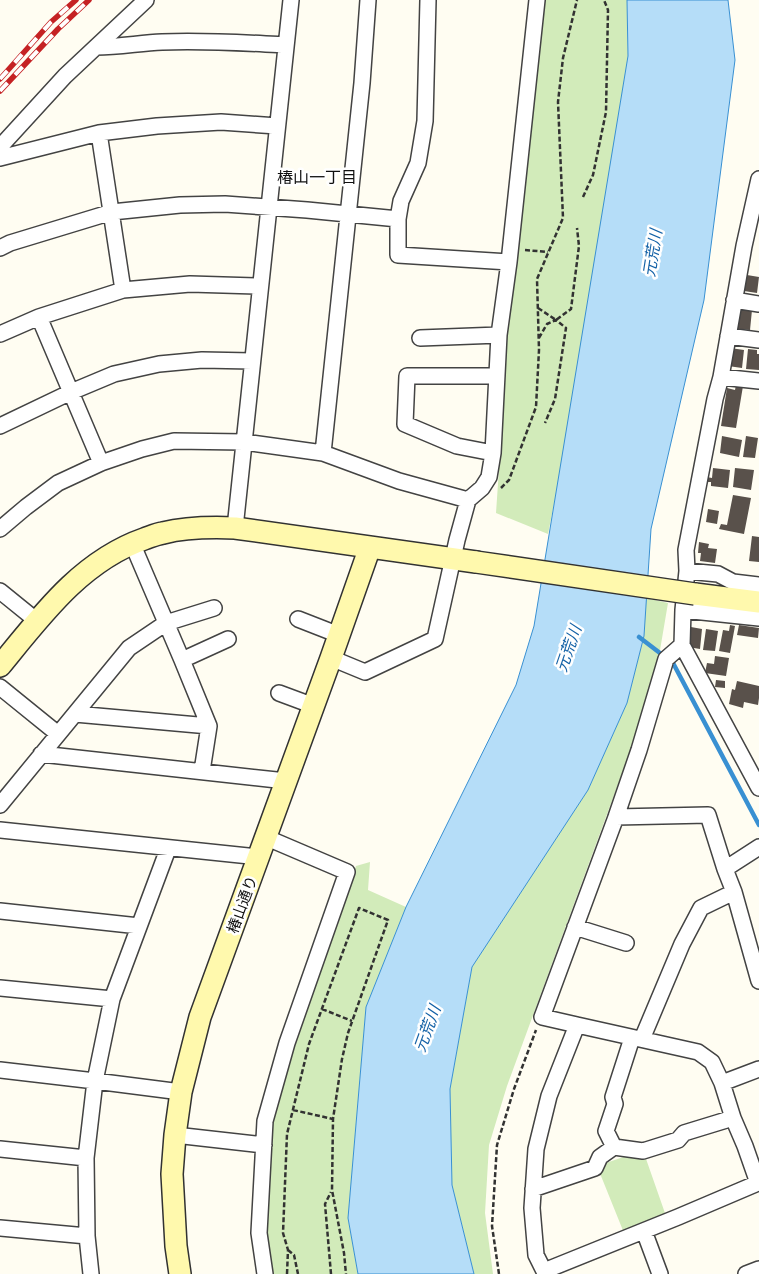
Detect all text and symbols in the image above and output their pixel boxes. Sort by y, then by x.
district label: 椿山一丁目 [277,164,357,188]
water label: 元荒川 [635,225,667,279]
water label: 元荒川 [548,620,587,675]
street label: 椿山通り [220,872,262,936]
water label: 元荒川 [407,999,446,1055]

